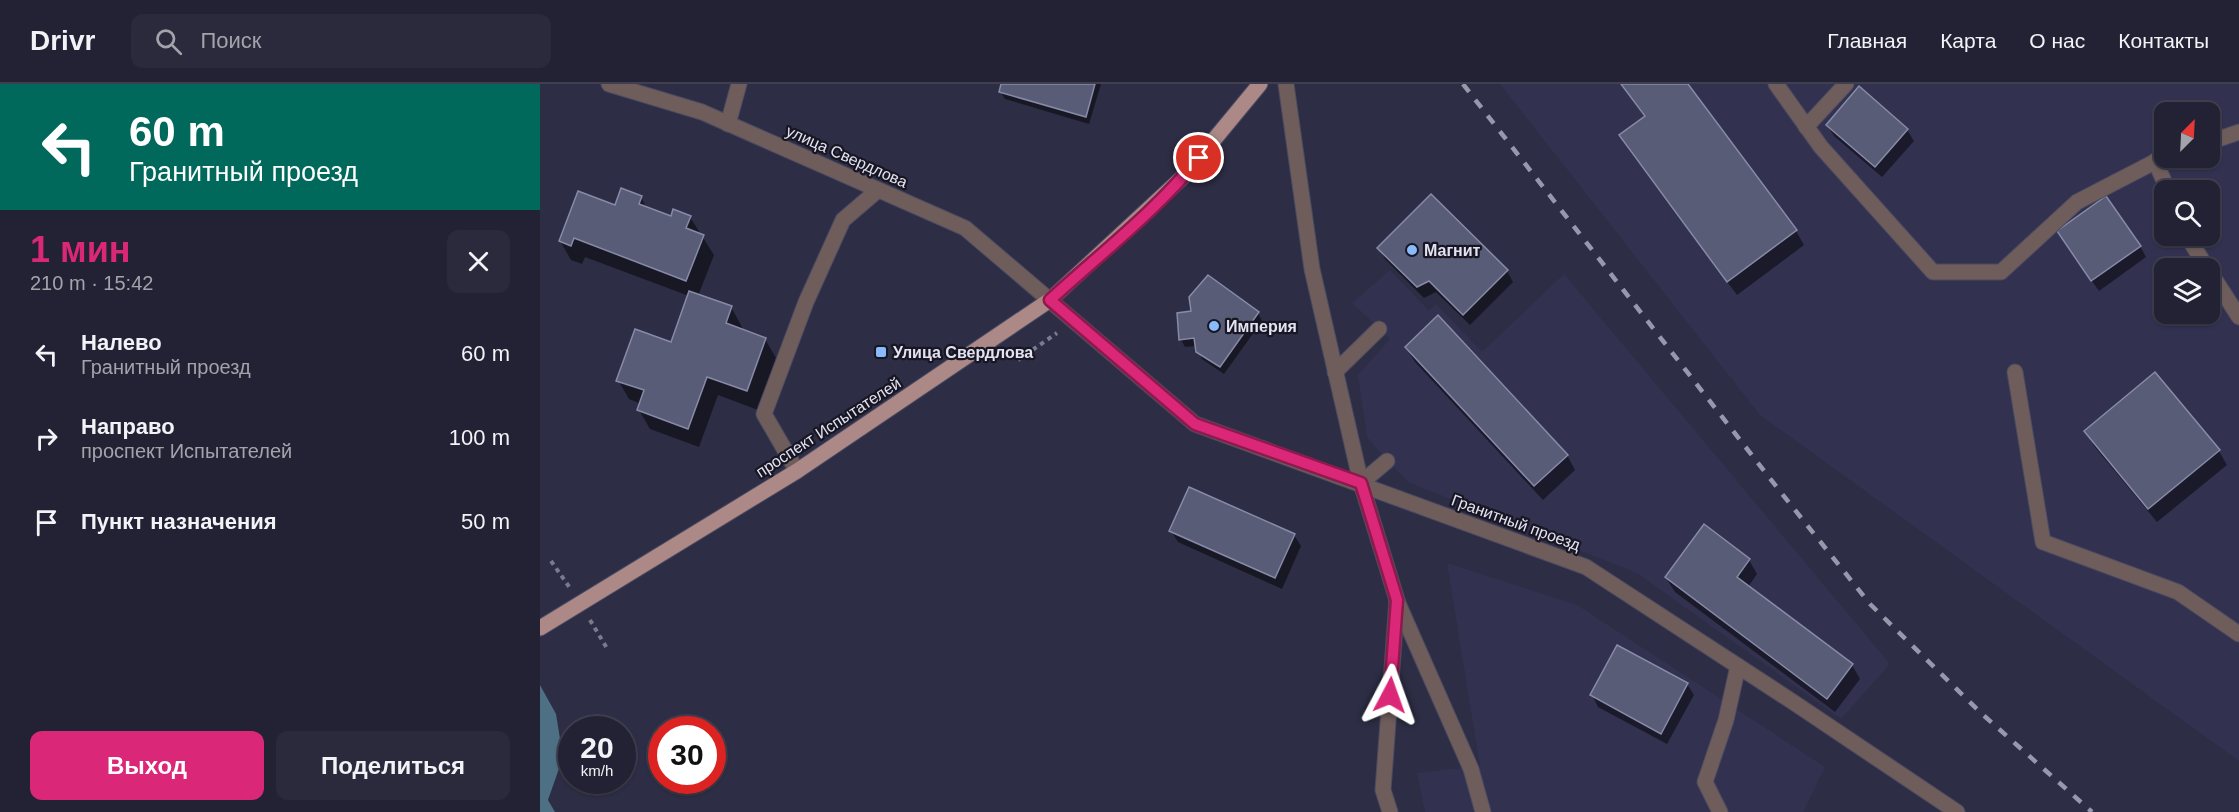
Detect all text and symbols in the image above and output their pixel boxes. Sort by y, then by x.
search box [131,14,551,68]
text: Drivr [30,25,95,56]
icon: search [152,25,185,58]
text: Поиск [200,28,261,53]
text: Главная [1827,29,1907,52]
text: Карта [1940,29,1996,52]
text: О нас [2029,29,2085,52]
text: Контакты [2118,29,2209,52]
north arrow [2154,102,2220,168]
map controls [2154,102,2220,324]
icon: left [30,108,108,186]
text: 60 m [129,108,225,155]
street label: улица Свердлова [784,122,910,191]
pin [1173,132,1224,183]
icon: arrive [1182,141,1215,174]
text: Гранитный проезд [129,157,358,187]
button: search [2154,180,2220,246]
text: 1 мин [30,229,131,270]
button: close [447,230,510,293]
place label: Магнит [1424,242,1481,259]
marker: Магнит [1405,243,1419,257]
button: layers [2154,258,2220,324]
text: 210 m · 15:42 [30,272,153,294]
place label: Империя [1226,318,1297,335]
marker: Империя [1207,319,1221,333]
text: Налево [81,330,162,355]
icon: left [30,338,63,371]
text: 60 m [461,341,510,366]
place label: Улица Свердлова [893,344,1033,361]
marker: Улица Свердлова [874,345,888,359]
text: Гранитный проезд [81,356,251,378]
street label: проспект Испытателей [753,374,904,481]
text: Направо [81,414,175,439]
icon: right [30,422,63,455]
text: 100 m [449,425,510,450]
text: проспект Испытателей [81,440,292,462]
street label: Гранитный проезд [1449,491,1583,554]
icon: arrive [30,506,63,539]
text: Пункт назначения [81,509,277,534]
text: 50 m [461,509,510,534]
position arrow [1358,663,1422,727]
speed limit sign: 30 [648,716,726,794]
button: Выход [30,731,264,800]
button: Поделиться [276,731,510,800]
text: 20 [580,731,614,764]
text: km/h [581,762,613,779]

